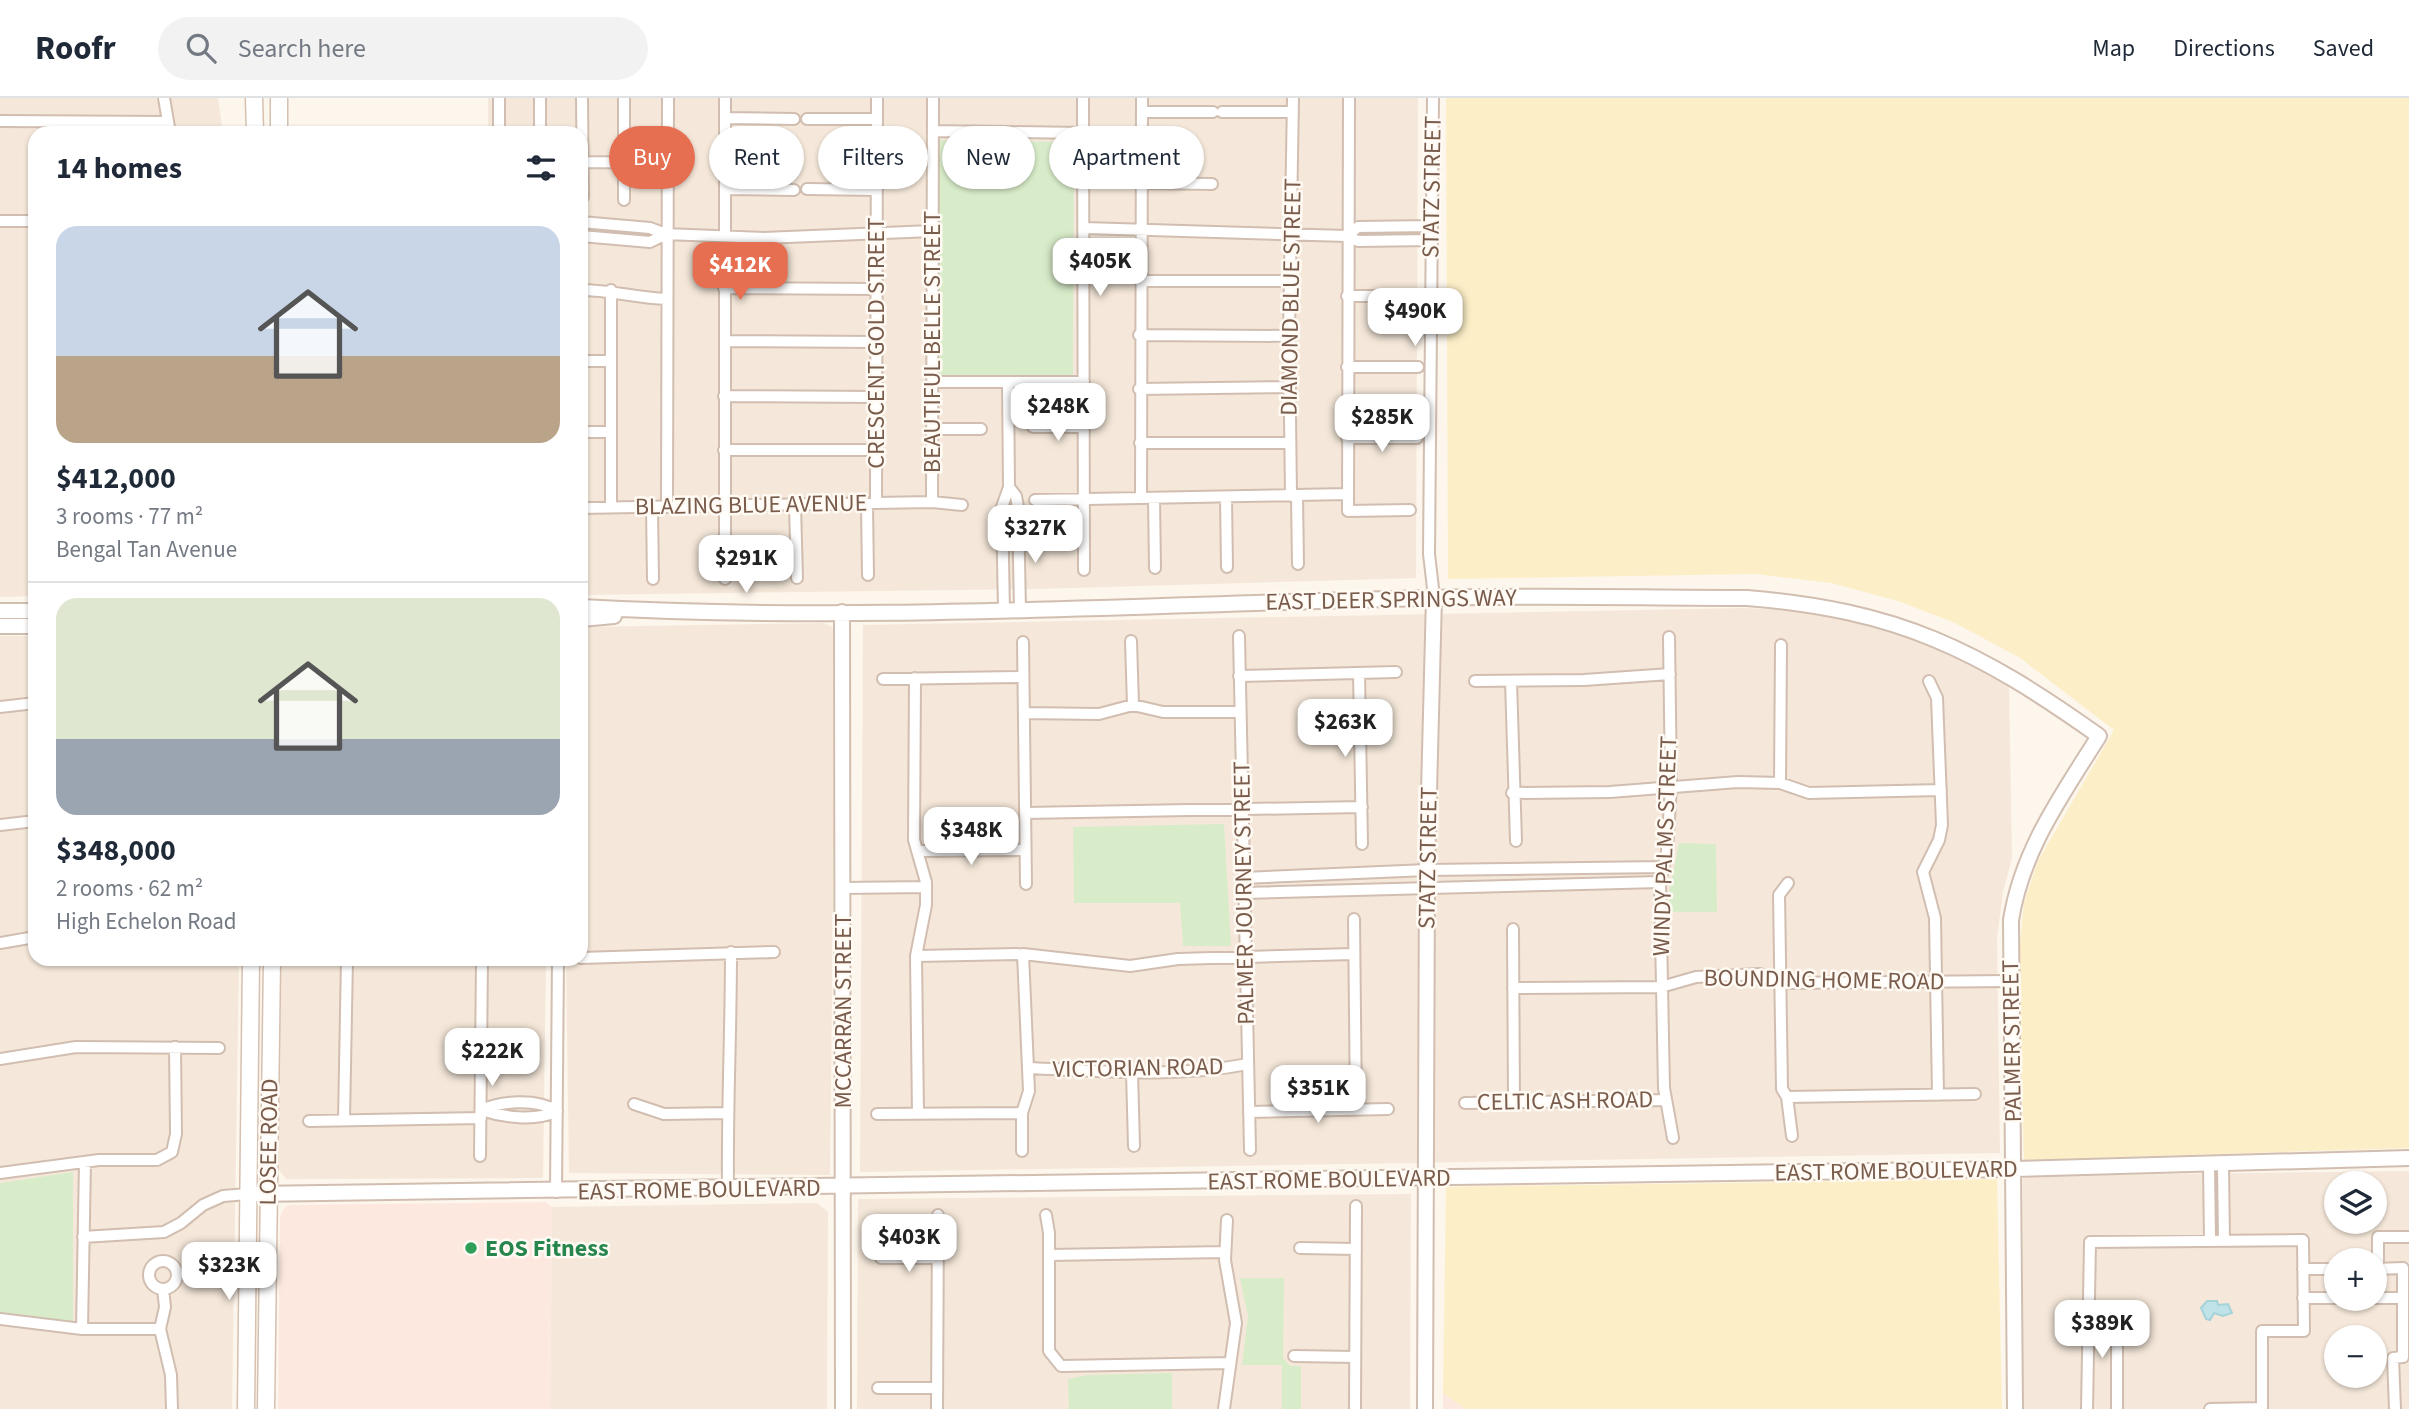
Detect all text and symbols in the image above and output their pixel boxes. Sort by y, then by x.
search box [158,17,648,80]
text: Roofr [35,25,116,72]
icon: search [182,29,220,67]
text: Search here [238,30,366,67]
text: Map [2092,31,2135,66]
text: Directions [2173,31,2275,66]
text: Saved [2313,31,2374,66]
street label: STATZ STREET [1413,115,1451,258]
chip: Buy [609,126,695,189]
chip: Rent [709,126,804,189]
chip: Filters [818,126,928,189]
chip: New [942,126,1035,189]
chip: Apartment [1049,126,1204,189]
text: 14 homes [56,147,182,190]
icon: filters [522,149,560,187]
street label: DIAMOND BLUE STREET [1271,178,1311,416]
street label: BEAUTIFUL BELLE STREET [915,211,950,473]
street label: CRESCENT GOLD STREET [859,217,894,469]
pin: $405K [1051,238,1149,298]
pin: $412K [691,242,789,302]
text: $405K [1069,244,1131,277]
text: $412K [709,248,771,281]
icon: home [245,271,371,397]
pin: $490K [1366,288,1464,348]
text: $490K [1384,294,1446,327]
pin: $248K [1009,384,1107,443]
text: $248K [1027,389,1089,422]
pin: $285K [1333,394,1431,454]
text: $285K [1351,400,1413,433]
text: $412,000 [56,457,176,500]
street label: BLAZING BLUE AVENUE [634,485,868,525]
text: 3 rooms · 77 m² [56,500,203,533]
pin: $327K [986,505,1084,565]
text: $327K [1004,511,1066,544]
text: Bengal Tan Avenue [56,533,237,566]
pin: $291K [697,536,795,595]
text: $291K [715,541,777,574]
street label: EAST DEER SPRINGS WAY [1265,580,1518,620]
icon: home [245,643,371,769]
pin: $263K [1296,700,1394,759]
text: $263K [1314,705,1376,738]
street label: WINDY PALMS STREET [1644,735,1686,957]
street label: PALMER JOURNEY STREET [1224,761,1264,1025]
street label: STATZ STREET [1409,786,1447,929]
pin: $348K [922,808,1020,867]
text: $348K [940,813,1002,846]
text: $348,000 [56,829,176,872]
text: 2 rooms · 62 m² [56,872,203,905]
text: High Echelon Road [56,905,237,938]
street label: MCCARRAN STREET [826,913,861,1108]
street label: PALMER STREET [1993,959,2031,1123]
street label: BOUNDING HOME ROAD [1703,960,1945,1000]
pin: $222K [443,1028,541,1088]
text: $222K [461,1034,523,1067]
street label: VICTORIAN ROAD [1052,1049,1224,1087]
pin: $351K [1269,1066,1367,1125]
text: $351K [1287,1071,1349,1104]
street label: LOSEE ROAD [250,1078,288,1206]
street label: CELTIC ASH ROAD [1477,1082,1653,1120]
street label: EAST ROME BOULEVARD [1774,1151,2018,1191]
street label: EAST ROME BOULEVARD [1207,1160,1451,1200]
street label: EAST ROME BOULEVARD [577,1170,821,1210]
map controls [2324,1171,2387,1388]
button: layers [2324,1171,2387,1234]
pin: $403K [860,1214,958,1274]
text: $403K [878,1220,940,1253]
place label: EOS Fitness [485,1231,609,1266]
marker: EOS Fitness [463,1240,479,1256]
pin: $323K [180,1242,278,1302]
text: $323K [198,1248,260,1281]
button: + [2324,1248,2387,1311]
pin: $389K [2053,1300,2151,1360]
text: $389K [2071,1306,2133,1339]
button: − [2324,1325,2387,1388]

